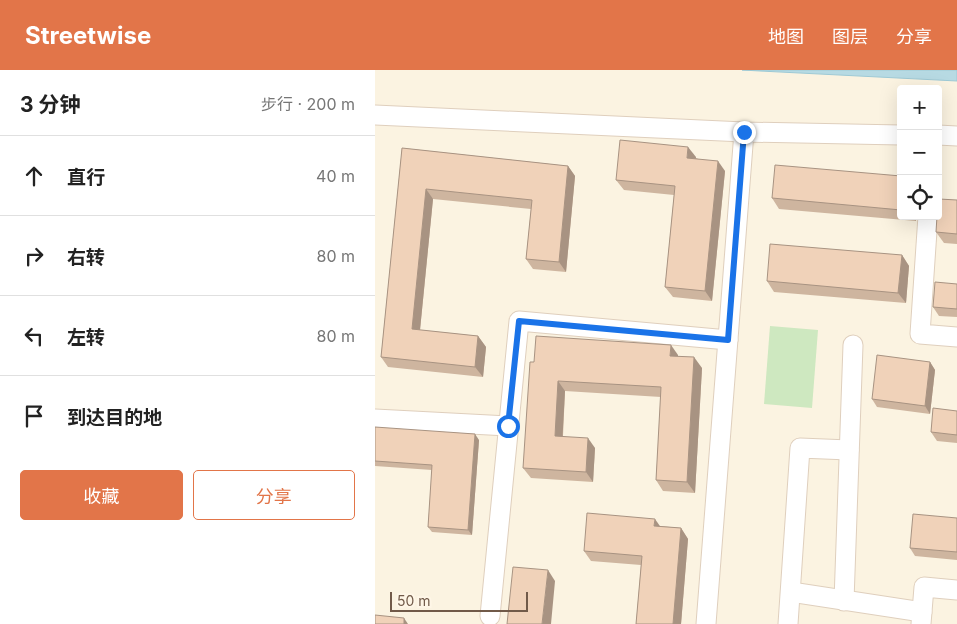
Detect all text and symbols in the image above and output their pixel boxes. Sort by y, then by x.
text: Streetwise [25,21,151,50]
text: 地图 [768,26,804,47]
text: 图层 [832,26,868,47]
text: 分享 [896,26,932,47]
map controls [897,85,942,220]
button: + [897,85,942,130]
text: 3 分钟 [20,92,81,117]
text: 步行 · 200 m [261,94,355,114]
route end [733,121,756,144]
button: − [897,130,942,175]
icon: ahead [20,162,48,190]
text: 直行 [67,166,105,189]
text: 40 m [316,166,355,186]
button: locate [897,175,942,220]
icon: right [20,242,48,270]
text: 右转 [67,246,105,269]
text: 80 m [316,246,355,266]
icon: left [20,322,48,350]
text: 左转 [67,326,105,349]
text: 80 m [316,326,355,346]
icon: arrive [20,402,48,430]
text: 到达目的地 [67,406,162,429]
route start [497,415,520,438]
button: 收藏 [20,470,183,520]
button: 分享 [193,470,355,520]
scale bar [390,589,527,612]
text: 50 m [397,592,431,609]

